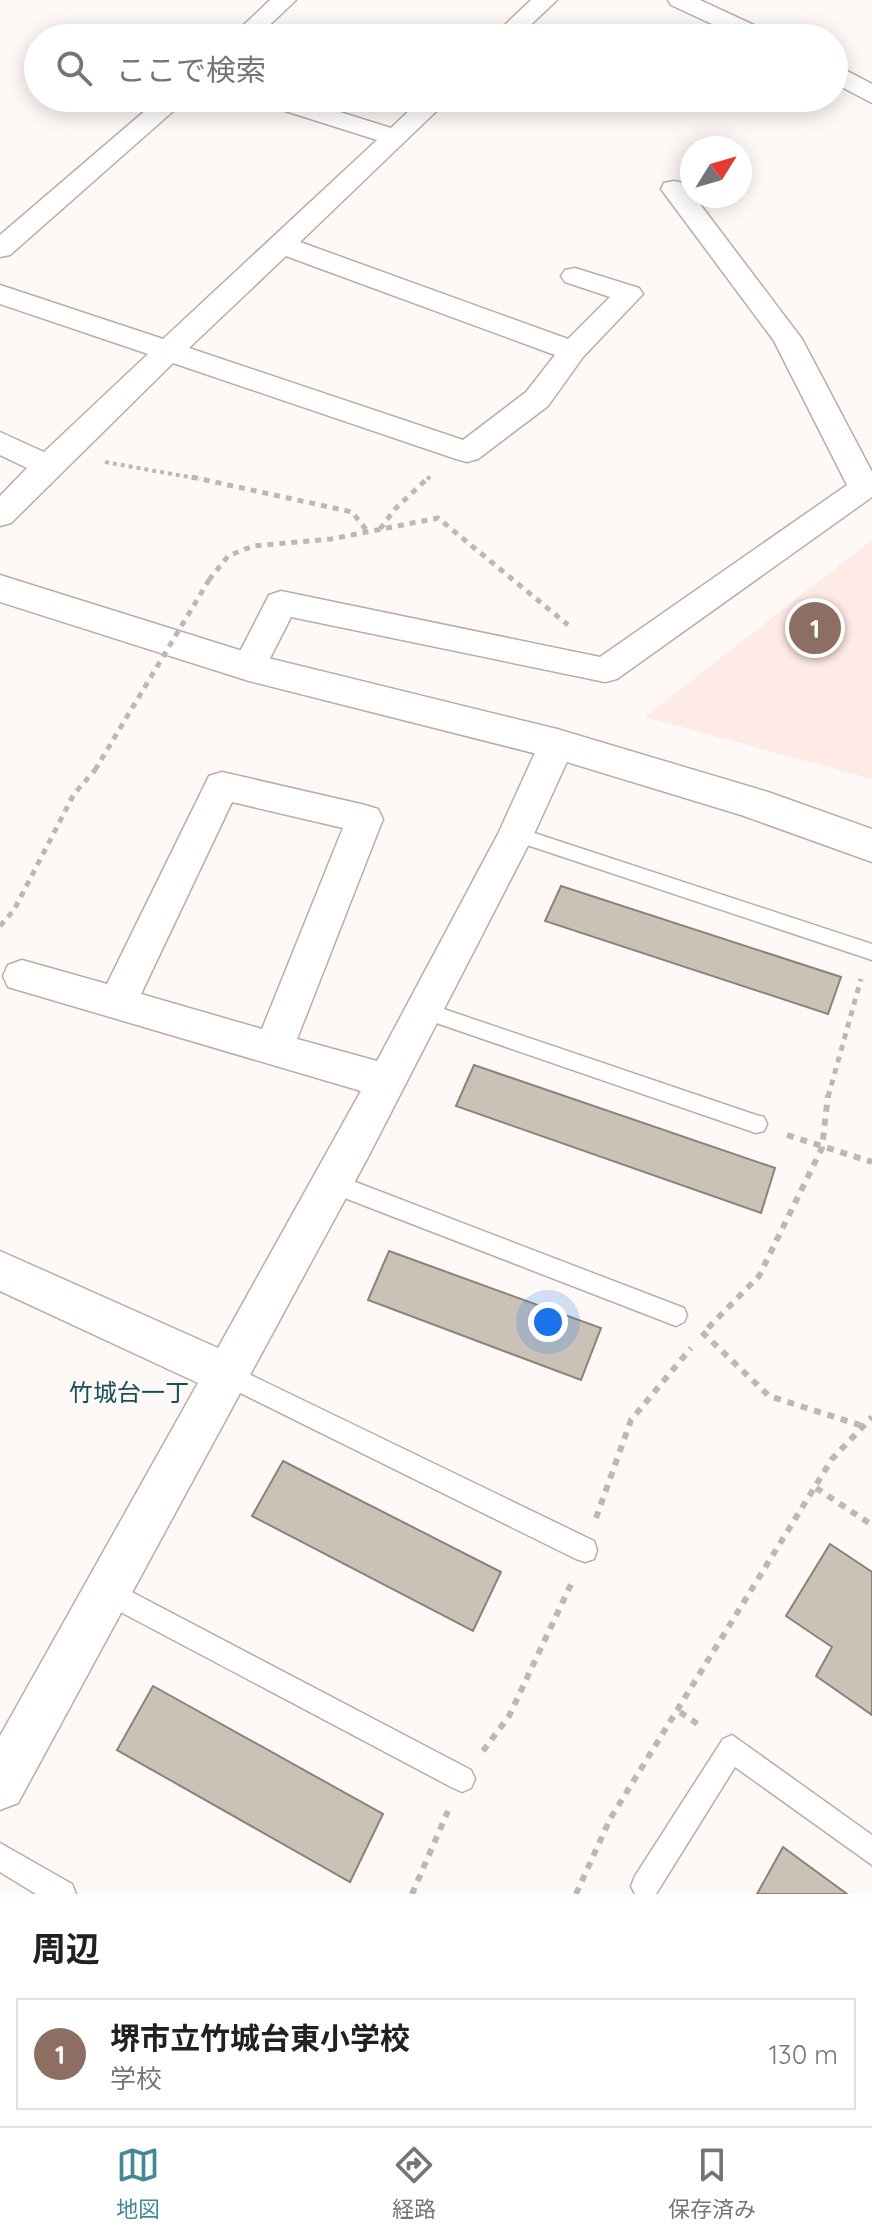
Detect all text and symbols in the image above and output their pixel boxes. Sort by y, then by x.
search box [24,24,848,112]
icon: search [52,46,96,90]
text: ここで検索 [116,51,266,89]
north arrow [680,136,752,208]
pin: 1 [789,598,841,658]
your location [528,1302,568,1342]
district label: 竹城台一丁 [69,1377,189,1407]
text: 周辺 [32,1927,100,1970]
text: 堺市立竹城台東小学校 [110,2019,410,2057]
text: 1 [55,2038,65,2071]
text: 130 m [768,2038,838,2071]
text: 学校 [110,2062,162,2095]
tab: 地図 [116,2143,160,2223]
tab: 経路 [392,2143,436,2223]
tab: 保存済み [668,2143,756,2223]

